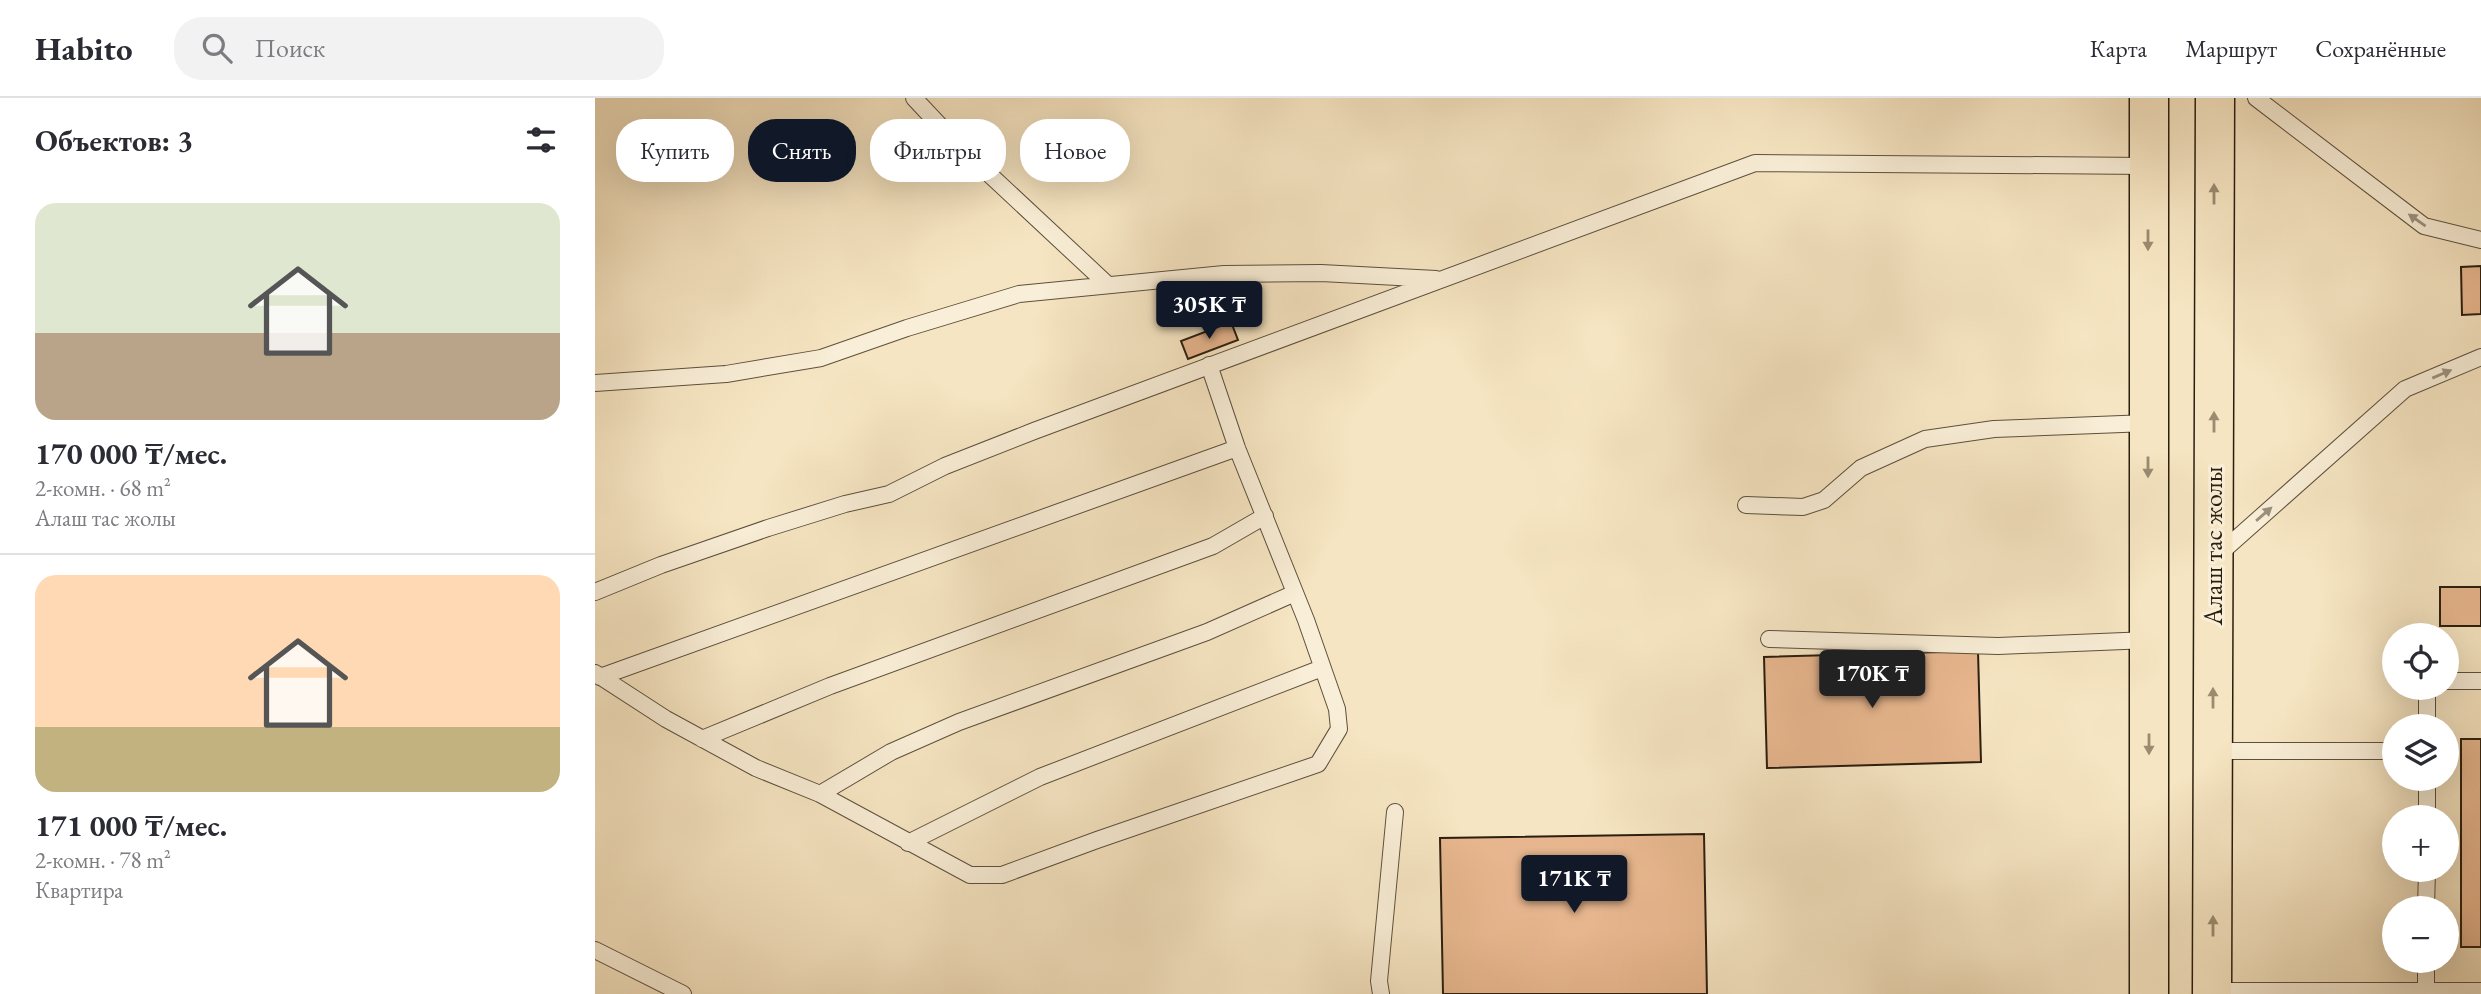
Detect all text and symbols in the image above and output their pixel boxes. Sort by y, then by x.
search box [174,17,664,80]
text: Habito [35,27,132,70]
icon: search [198,29,236,67]
text: Поиск [254,31,325,65]
text: Карта [2090,33,2147,64]
text: Маршрут [2185,33,2277,64]
text: Сохранённые [2315,33,2446,64]
chip: Купить [616,119,734,182]
chip: Снять [748,119,856,182]
chip: Фильтры [870,119,1006,182]
chip: Новое [1020,119,1130,182]
text: Объектов: 3 [35,121,193,160]
icon: filters [522,121,560,159]
one-way arrow [2209,183,2220,205]
one-way arrow [2408,213,2426,227]
one-way arrow [2142,229,2154,251]
icon: home [235,248,361,374]
pin: 305K ₸ [1152,282,1266,341]
text: 305K ₸ [1172,289,1246,319]
one-way arrow [2431,368,2452,379]
one-way arrow [2208,411,2220,433]
text: 170 000 ₸/мес. [35,434,227,473]
one-way arrow [2142,456,2154,478]
street label: Алаш тас жолы [2196,466,2230,627]
text: 2-комн. · 68 m² [35,473,171,503]
text: Алаш тас жолы [35,503,176,533]
one-way arrow [2256,507,2273,522]
icon: home [235,620,361,746]
map controls [2382,623,2459,973]
button: locate [2382,623,2459,700]
pin: 170K ₸ [1815,650,1929,710]
text: 170K ₸ [1835,658,1909,688]
one-way arrow [2207,687,2219,709]
button: layers [2382,714,2459,791]
one-way arrow [2143,733,2155,755]
button: + [2382,805,2459,882]
text: 171 000 ₸/мес. [35,806,227,845]
text: 2-комн. · 78 m² [35,845,171,875]
pin: 171K ₸ [1517,856,1631,915]
text: 171K ₸ [1537,863,1611,893]
text: Квартира [35,875,123,905]
button: − [2382,896,2459,973]
one-way arrow [2207,915,2219,937]

